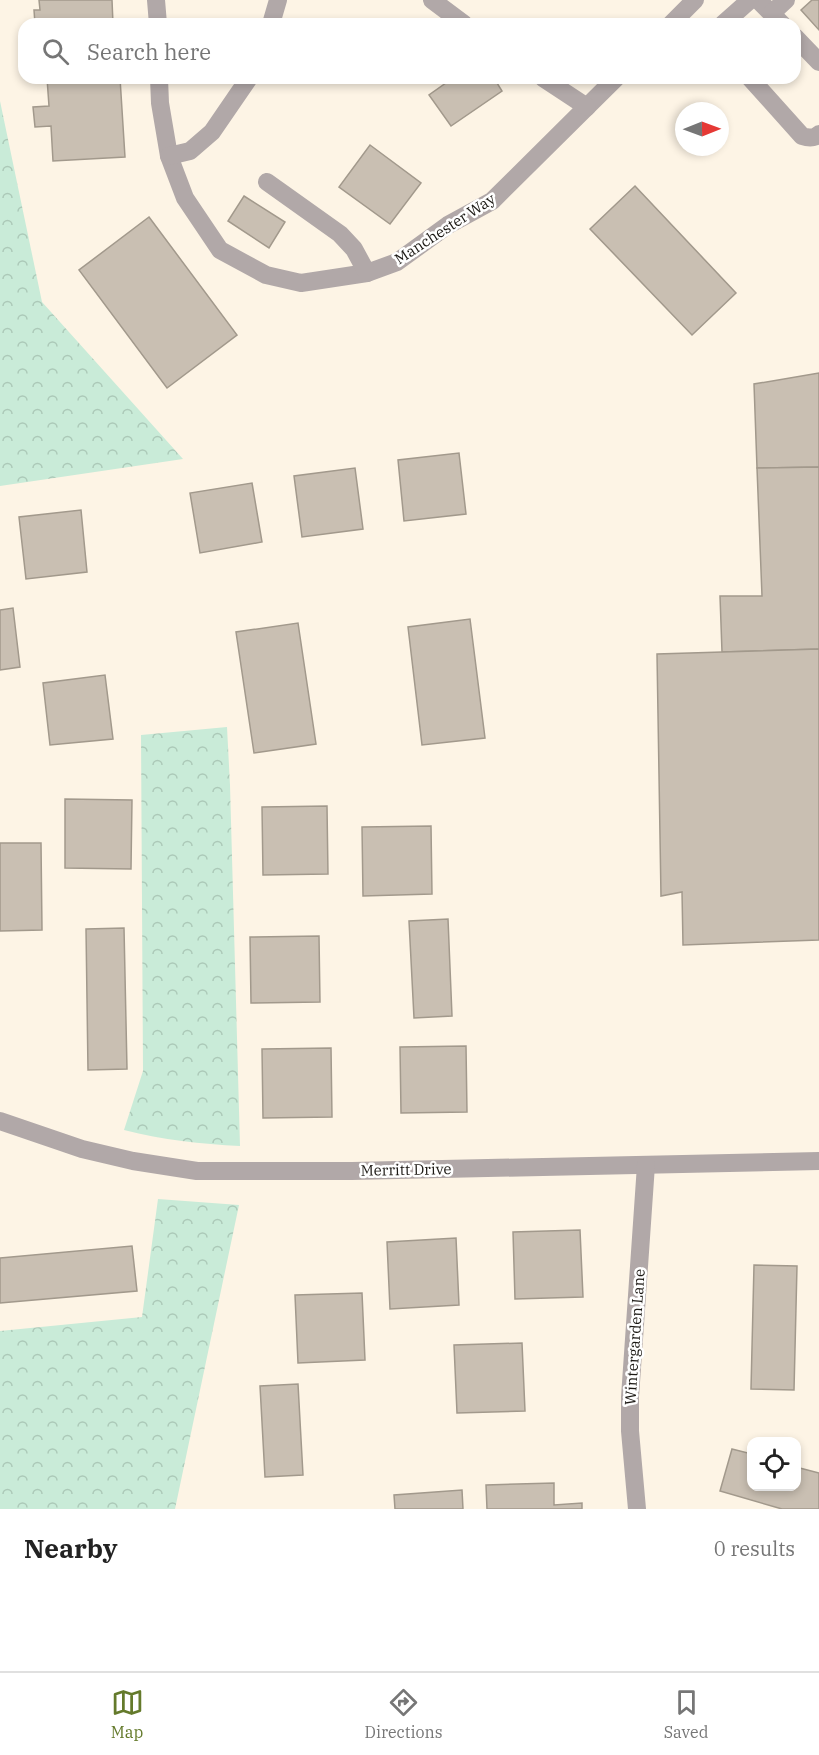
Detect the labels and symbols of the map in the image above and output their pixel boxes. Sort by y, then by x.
north arrow [675,102,729,156]
street label: Manchester Way [391,189,499,268]
street label: Merritt Drive [360,1159,452,1180]
street label: Wintergarden Lane [620,1268,649,1406]

